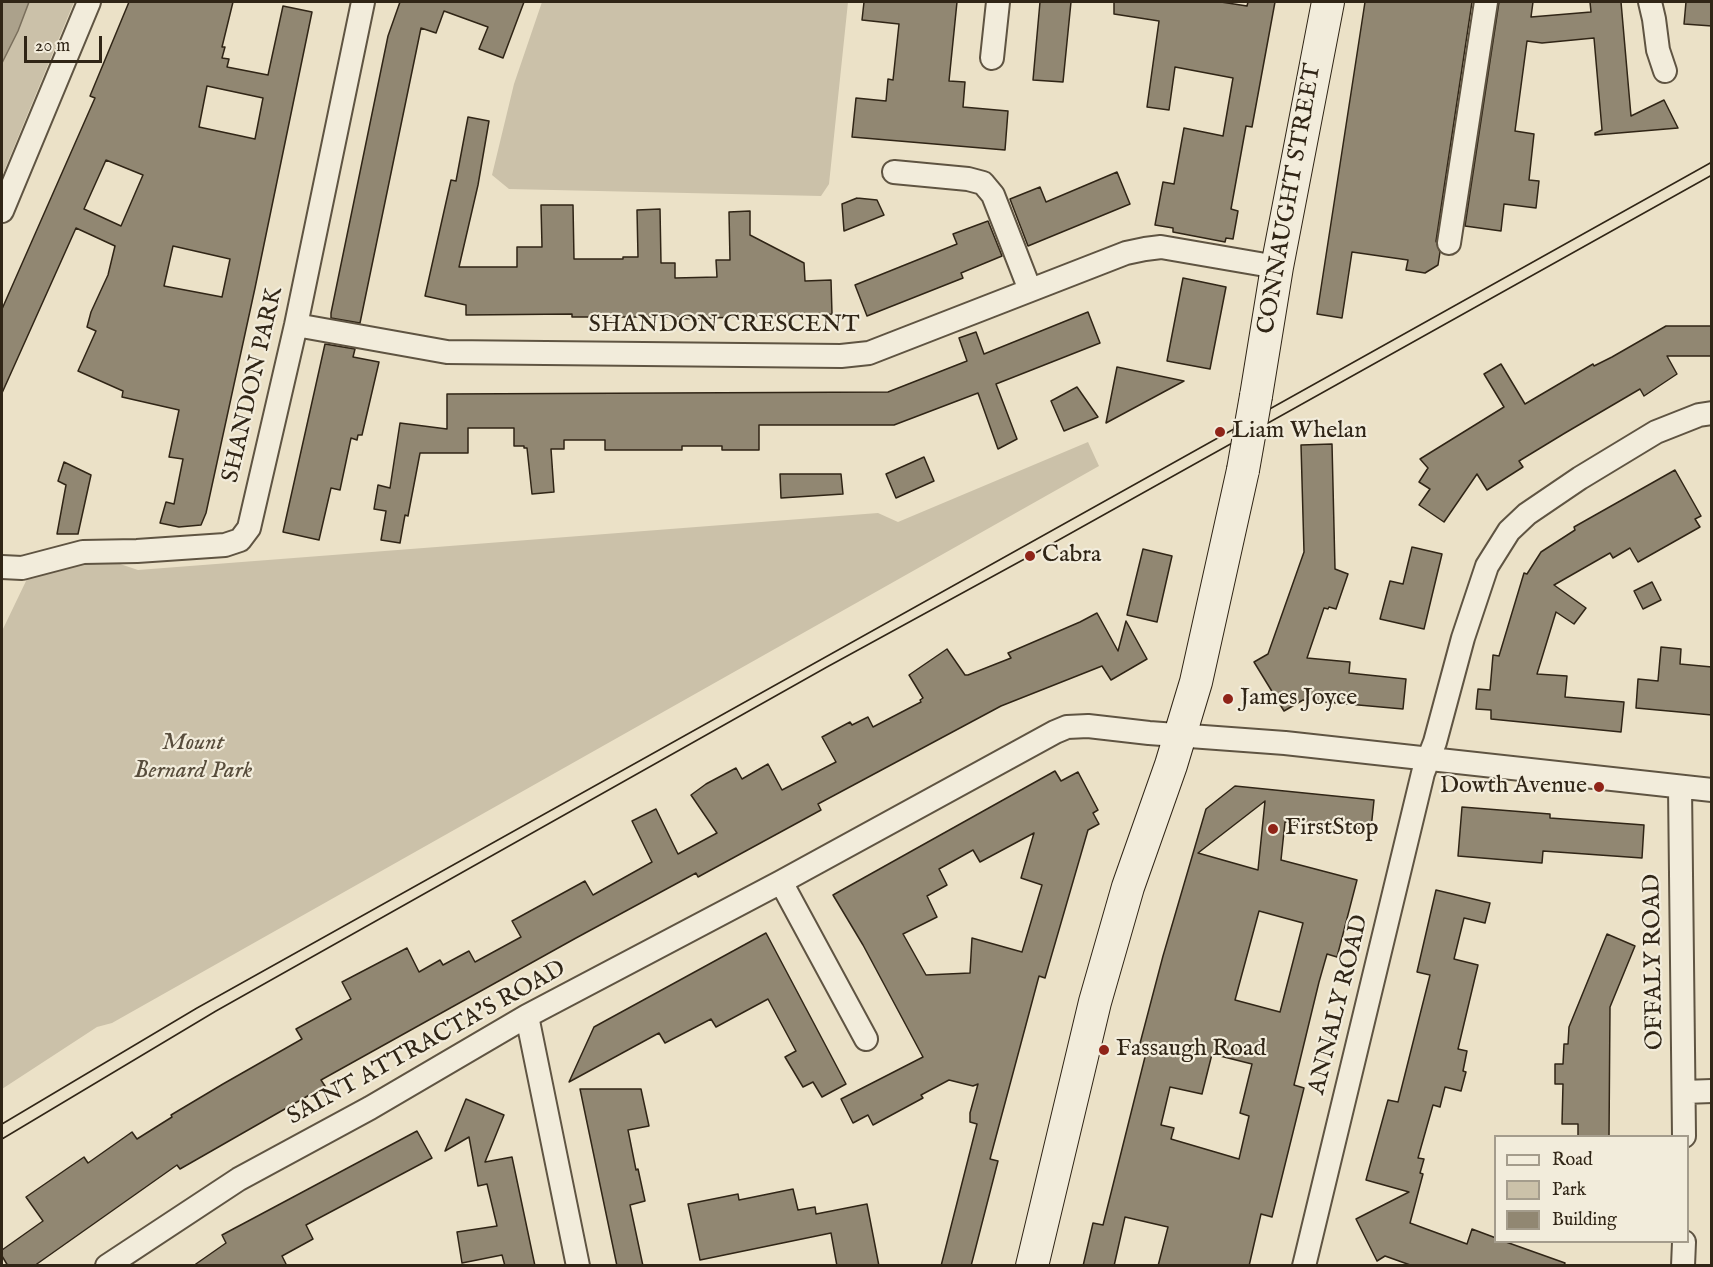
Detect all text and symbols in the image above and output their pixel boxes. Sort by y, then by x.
scale bar [27,24,105,62]
text: 20 m [35,35,70,58]
street label: CONNAUGHT STREET [1253,62,1329,336]
street label: SHANDON PARK [218,284,290,486]
street label: SHANDON CRESCENT [589,312,859,340]
place label: Liam Whelan [1232,418,1367,446]
marker: Liam Whelan [1213,425,1227,439]
place label: Cabra [1042,542,1101,570]
marker: Cabra [1023,549,1037,563]
place label: James Joyce [1240,685,1357,713]
marker: James Joyce [1221,692,1235,706]
park label: Mount Bernard Park [134,730,252,786]
place label: Dowth Avenue [1440,773,1587,801]
marker: Dowth Avenue [1592,780,1606,794]
place label: FirstStop [1285,815,1379,843]
marker: FirstStop [1266,822,1280,836]
street label: OFFALY ROAD [1639,874,1671,1050]
street label: ANNALY ROAD [1304,912,1376,1098]
street label: SAINT ATTRACTA'S ROAD [283,955,571,1133]
place label: Fassaugh Road [1116,1036,1266,1064]
marker: Fassaugh Road [1097,1043,1111,1057]
legend [1494,1135,1689,1243]
text: Road [1552,1149,1593,1172]
text: Park [1552,1179,1586,1202]
text: Building [1552,1209,1617,1232]

